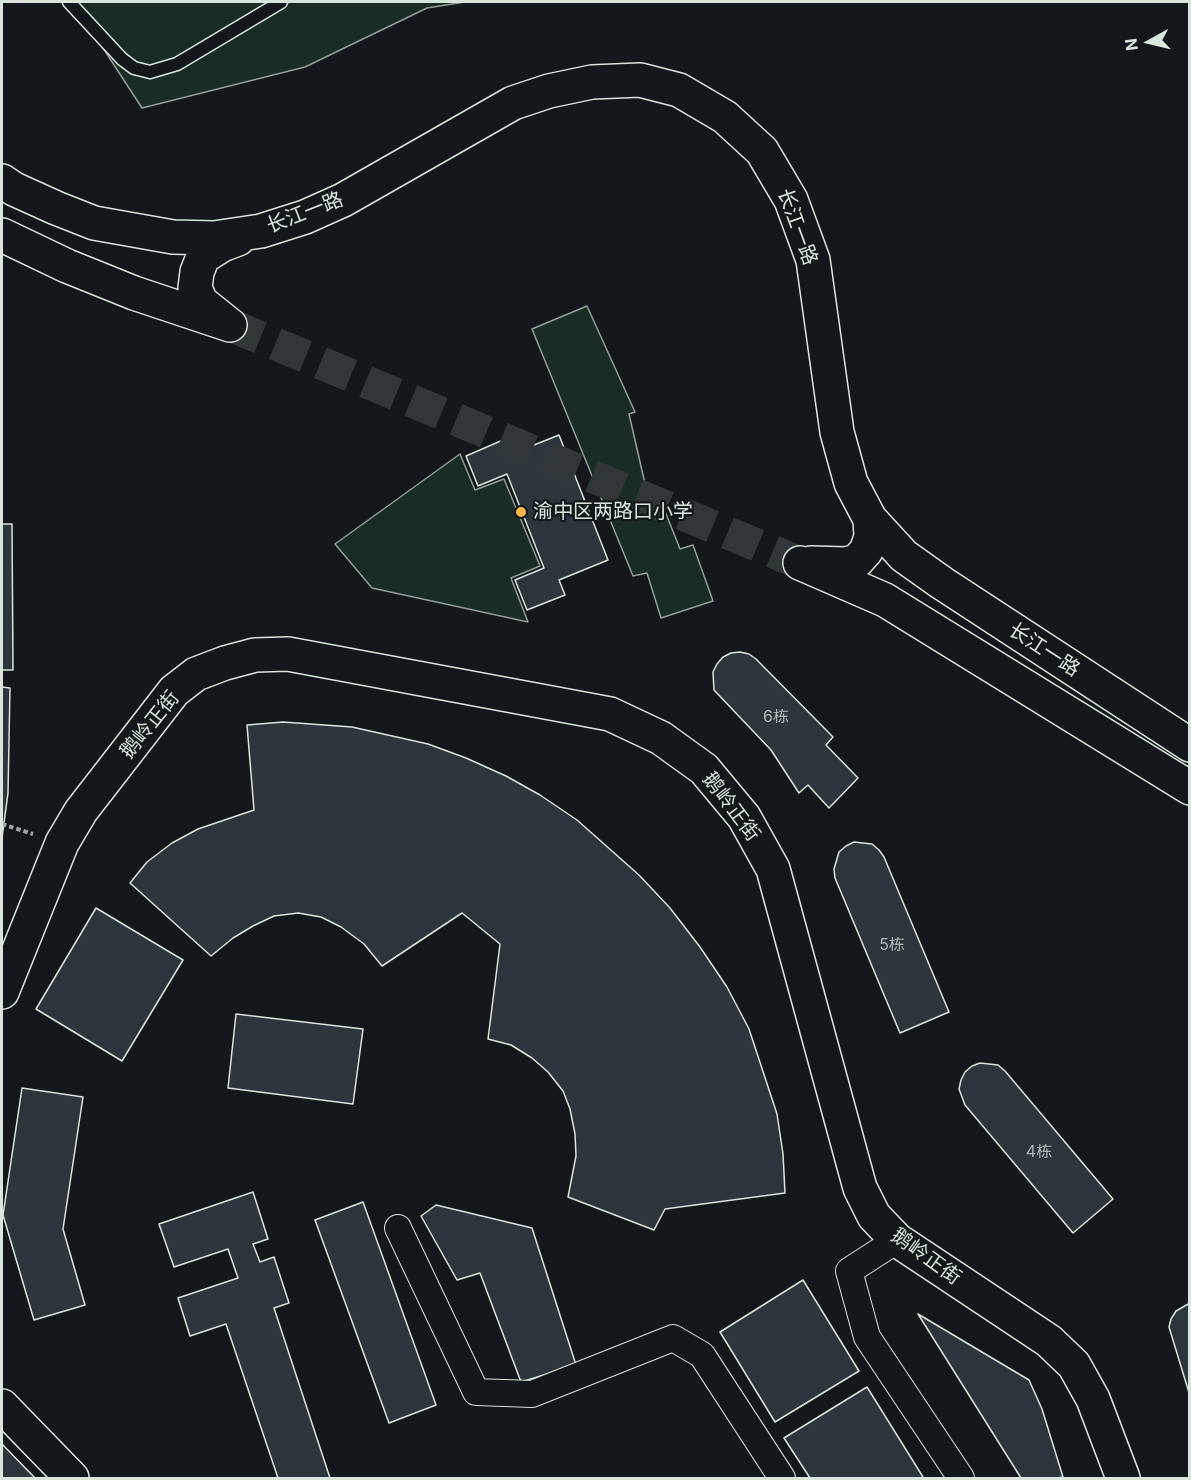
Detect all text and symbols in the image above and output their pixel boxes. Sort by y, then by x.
north arrow [1119,12,1179,72]
text: N [1120,37,1142,52]
street label: 长江一路 [772,185,822,269]
street label: 长江一路 [263,187,347,239]
place label: 渝中区两路口小学 [533,500,693,524]
marker: 渝中区两路口小学 [514,505,528,519]
street label: 长江一路 [1004,618,1084,682]
street label: 鹅岭正街 [116,686,184,764]
house number: 6栋 [763,707,789,727]
street label: 鹅岭正街 [697,768,765,846]
house number: 5栋 [879,935,905,955]
house number: 4栋 [1026,1142,1052,1162]
street label: 鹅岭正街 [887,1224,965,1290]

